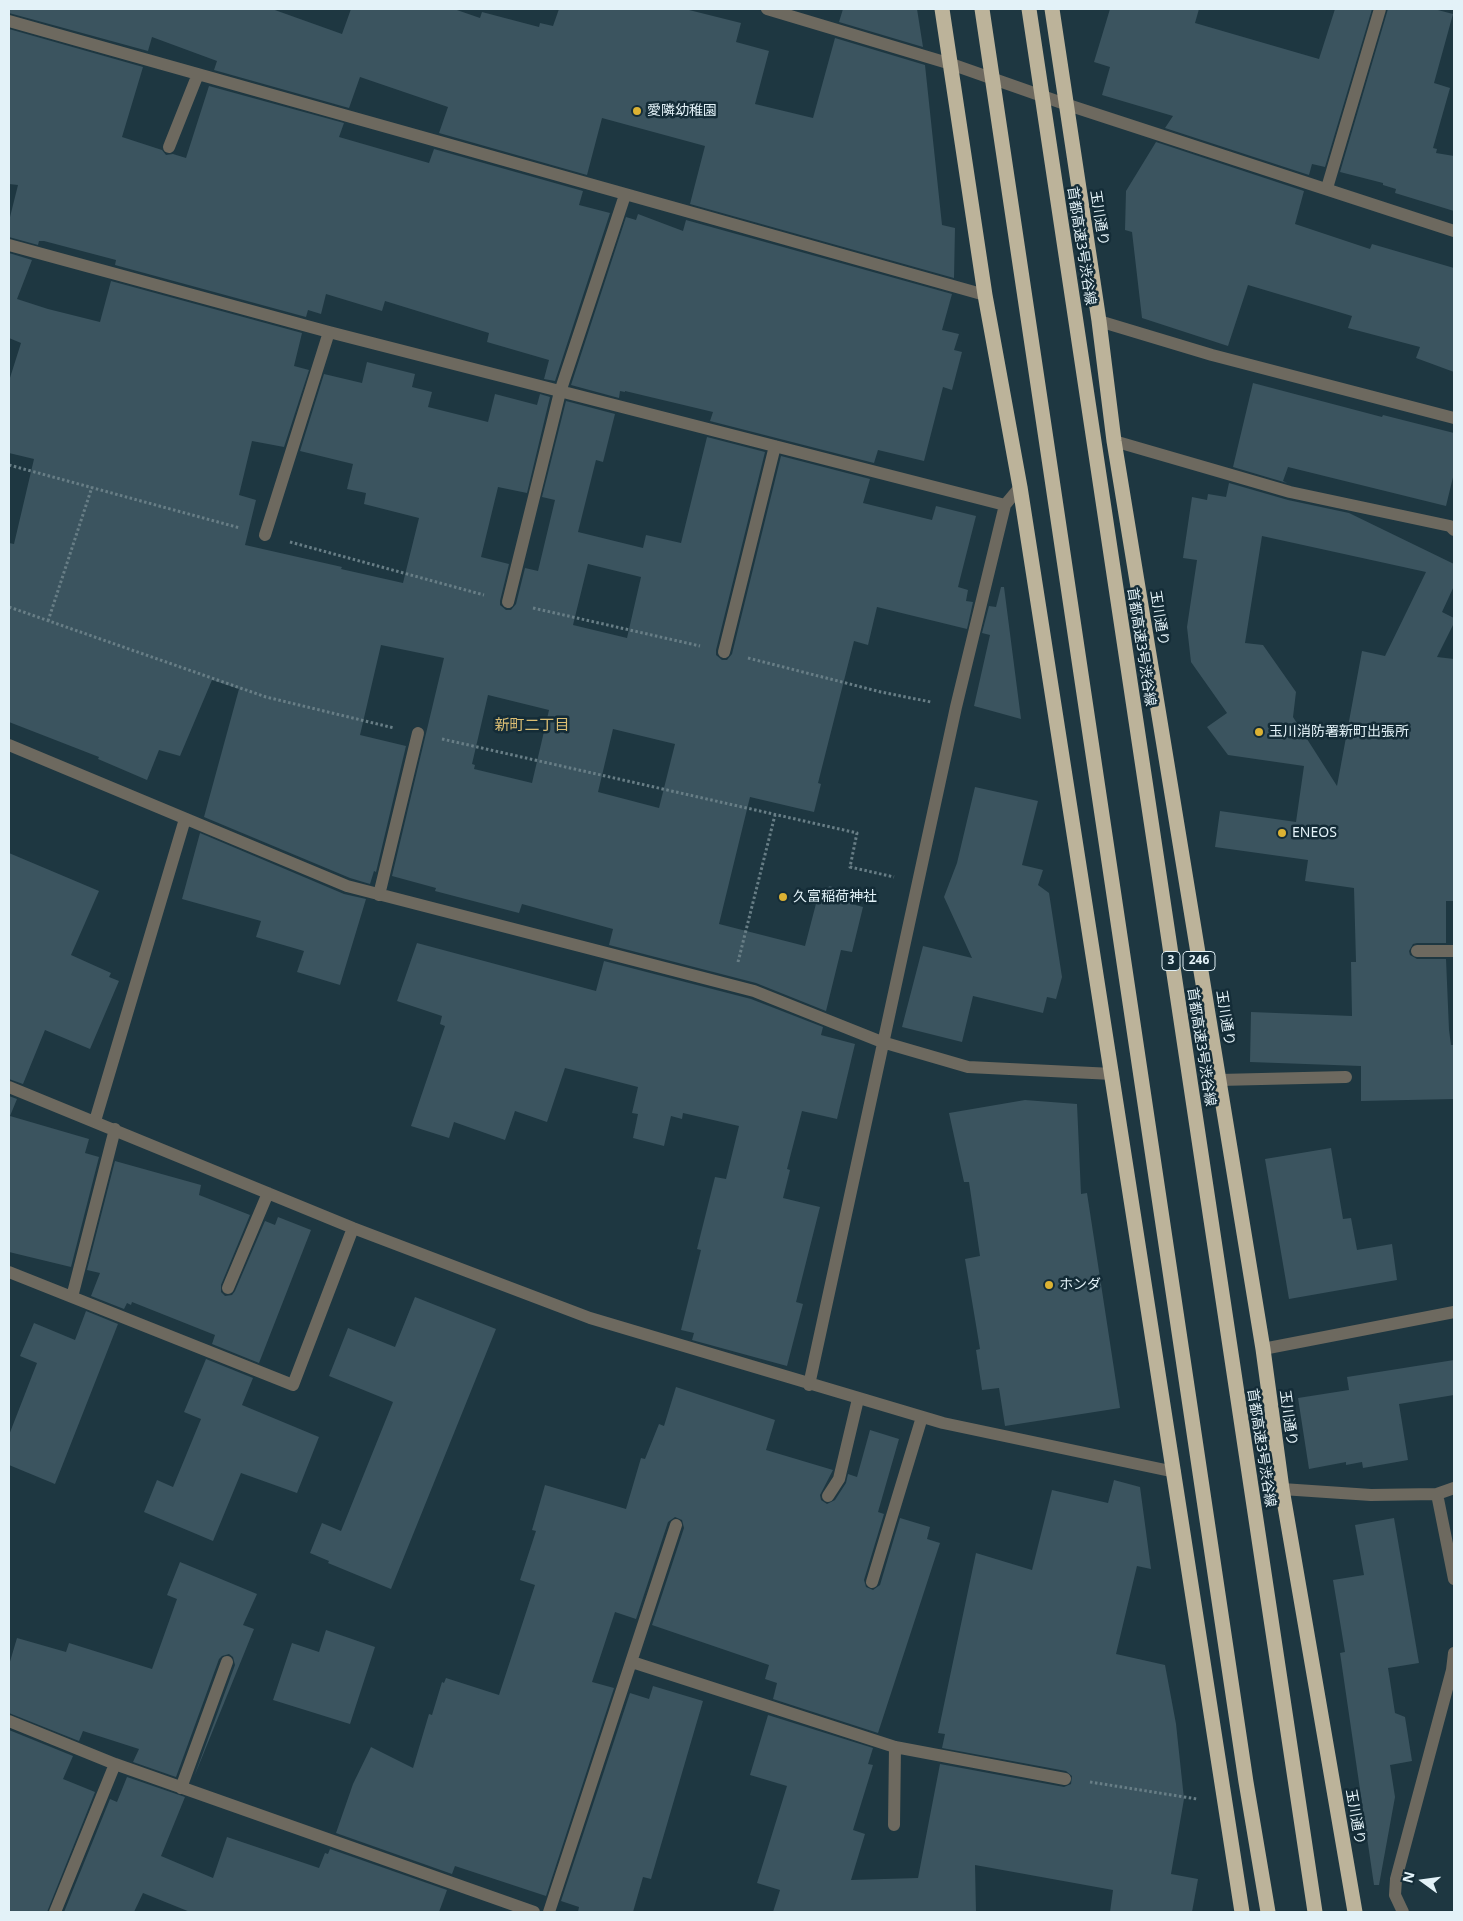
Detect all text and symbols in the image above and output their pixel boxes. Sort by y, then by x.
place label: 愛隣幼稚園 [647,103,717,119]
marker: 愛隣幼稚園 [631,105,643,117]
street label: 首都高速3号渋谷線 [1063,185,1099,307]
street label: 玉川通り [1086,189,1112,247]
street label: 首都高速3号渋谷線 [1123,586,1159,708]
street label: 玉川通り [1146,589,1172,647]
district label: 新町二丁目 [495,717,569,735]
place label: 玉川消防署新町出張所 [1269,724,1409,740]
marker: 玉川消防署新町出張所 [1253,726,1265,738]
place label: ENEOS [1292,825,1337,841]
marker: ENEOS [1276,827,1288,839]
place label: 久富稲荷神社 [793,889,877,905]
marker: 久富稲荷神社 [777,891,789,903]
road number: 3 [1162,951,1180,970]
road number: 246 [1183,951,1215,970]
street label: 首都高速3号渋谷線 [1183,986,1219,1108]
street label: 玉川通り [1212,989,1238,1047]
place label: ホンダ [1059,1277,1101,1293]
marker: ホンダ [1043,1279,1055,1291]
street label: 首都高速3号渋谷線 [1243,1387,1279,1509]
street label: 玉川通り [1276,1389,1300,1447]
street label: 玉川通り [1342,1788,1368,1846]
north arrow [1398,1856,1448,1906]
text: N [1397,1869,1419,1885]

